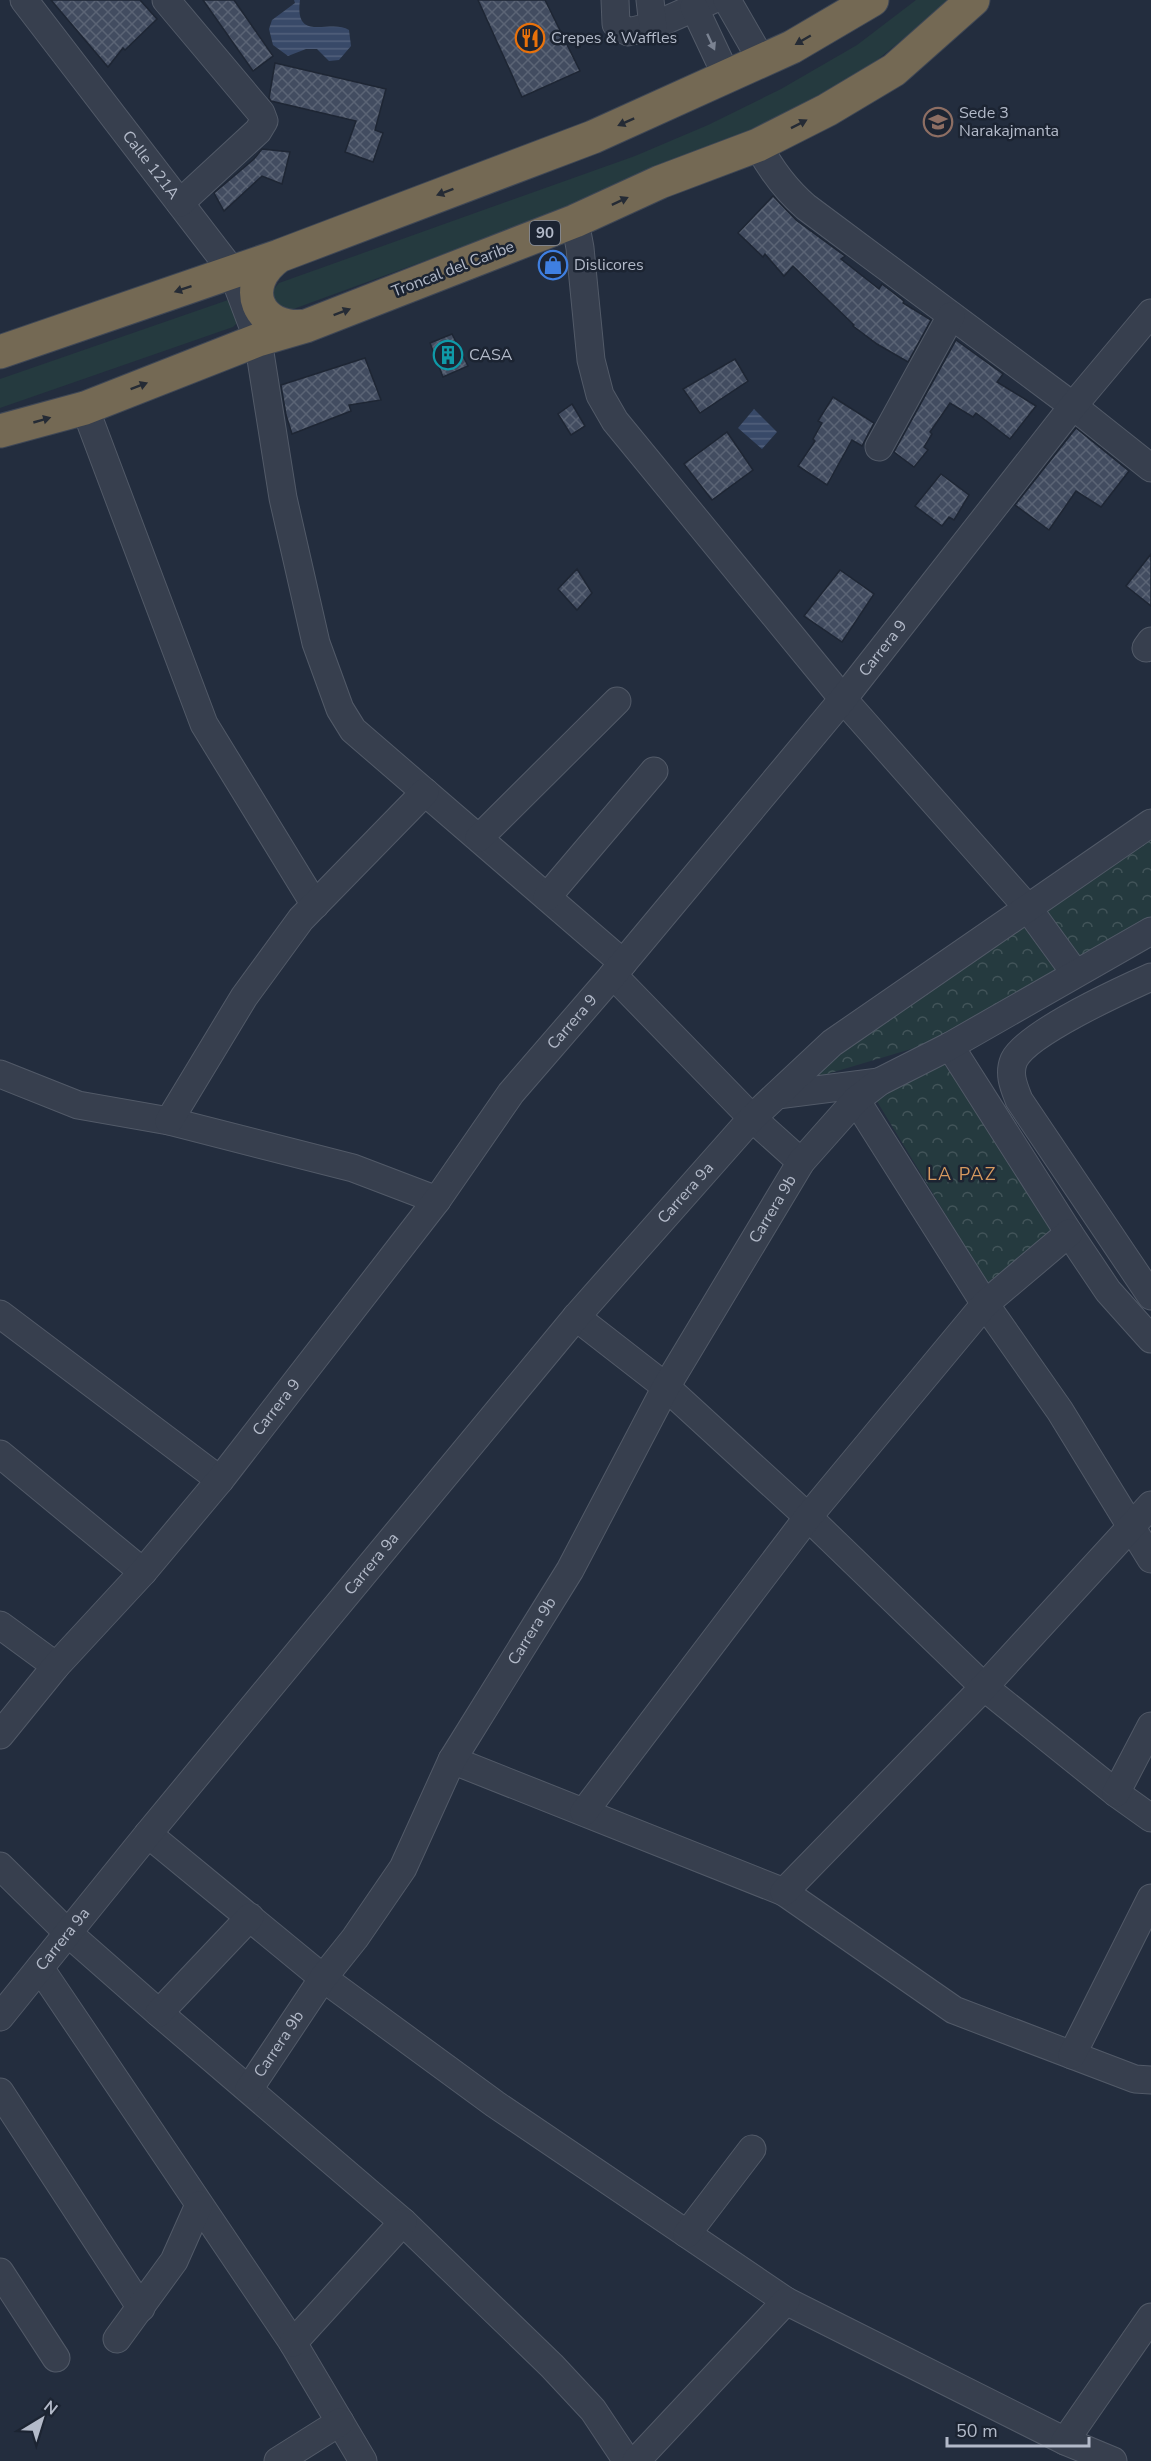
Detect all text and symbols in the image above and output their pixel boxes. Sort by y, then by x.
restaurant icon: Crepes & Waffles [514,22,546,54]
place label: Crepes & Waffles [551,27,677,49]
one-way arrow [706,33,715,50]
one-way arrow [795,35,811,46]
place label: Sede 3 Narakajmanta [959,102,1059,142]
school or university icon: Sede 3 Narakajmanta [922,106,954,138]
one-way arrow [617,117,635,127]
one-way arrow [791,119,808,129]
street label: Calle 121A [117,126,184,204]
one-way arrow [435,188,453,198]
one-way arrow [612,196,629,205]
road number: 90 [530,221,560,245]
street label: Troncal del Caribe [389,235,517,303]
shop icon: Dislicores [537,249,569,281]
place label: Dislicores [574,254,644,276]
one-way arrow [174,284,192,294]
one-way arrow [333,307,351,316]
building icon: CASA [432,339,464,371]
place label: CASA [469,344,513,366]
one-way arrow [130,381,148,391]
one-way arrow [33,414,51,424]
street label: Carrera 9 [854,615,912,681]
street label: Carrera 9 [542,990,602,1055]
street label: Carrera 9a [652,1158,719,1229]
district label: LA PAZ [927,1162,997,1186]
street label: Carrera 9b [744,1171,802,1247]
street label: Carrera 9 [247,1374,306,1440]
street label: Carrera 9a [339,1528,404,1600]
street label: Carrera 9b [503,1593,562,1669]
street label: Carrera 9a [31,1903,95,1975]
street label: Carrera 9b [249,2006,309,2082]
north arrow [12,2389,72,2449]
text: N [39,2396,62,2420]
scale bar [947,2410,1090,2448]
text: 50 m [956,2419,998,2443]

